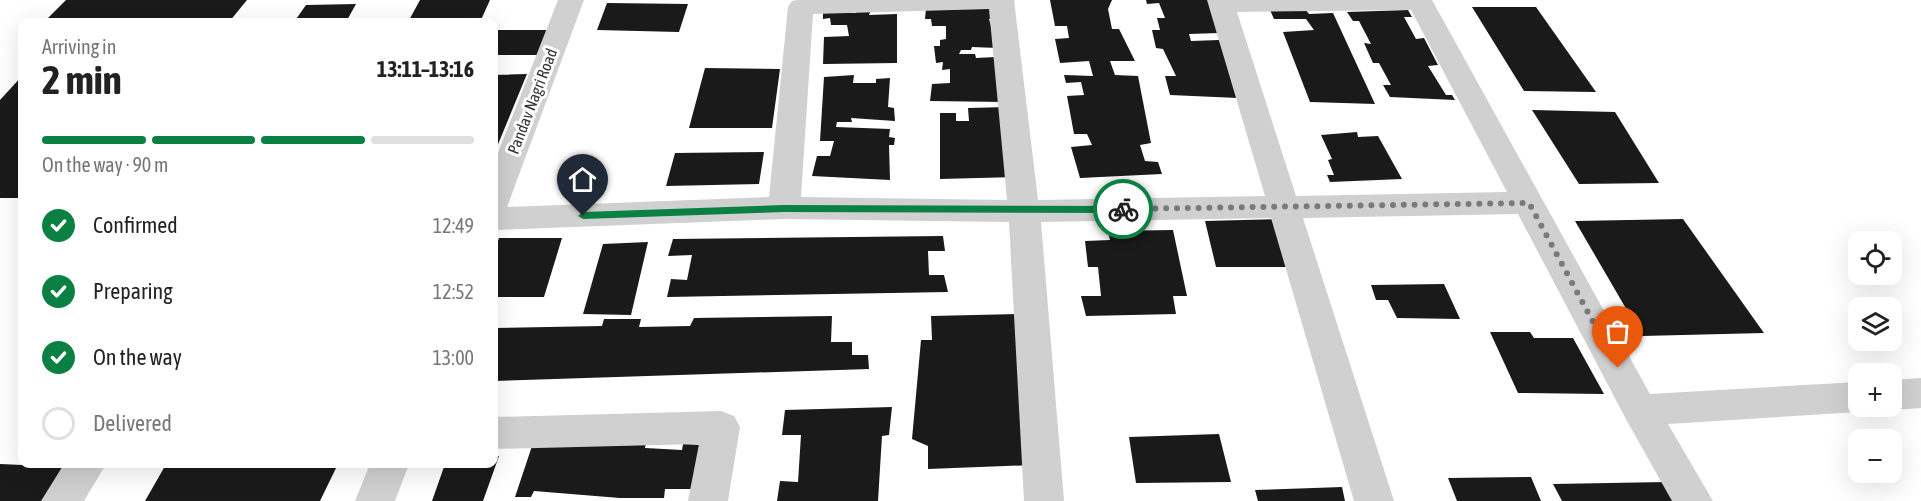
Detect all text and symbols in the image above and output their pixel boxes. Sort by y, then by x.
text: Arriving in [42,35,116,58]
street label: Pandav Nagri Road [504,46,561,157]
text: 13:11–13:16 [377,56,474,82]
text: 2 min [42,58,122,102]
text: On the way · 90 m [42,153,168,176]
pin [557,154,608,216]
icon: home [566,163,599,196]
courier [1093,179,1153,239]
icon: bike [1107,193,1140,226]
icon: check [42,209,75,242]
text: Confirmed [93,212,178,238]
text: 12:49 [433,214,474,237]
map controls [1848,231,1902,483]
button: locate [1848,231,1902,285]
icon: check [42,275,75,308]
text: Preparing [93,278,173,304]
text: 12:52 [433,280,474,303]
button: layers [1848,297,1902,351]
pin [1592,306,1643,368]
icon: bag [1601,315,1634,348]
icon: check [42,341,75,374]
text: On the way [93,344,182,370]
text: 13:00 [432,346,474,369]
button: + [1848,363,1902,417]
text: Delivered [93,410,172,436]
button: − [1848,429,1902,483]

